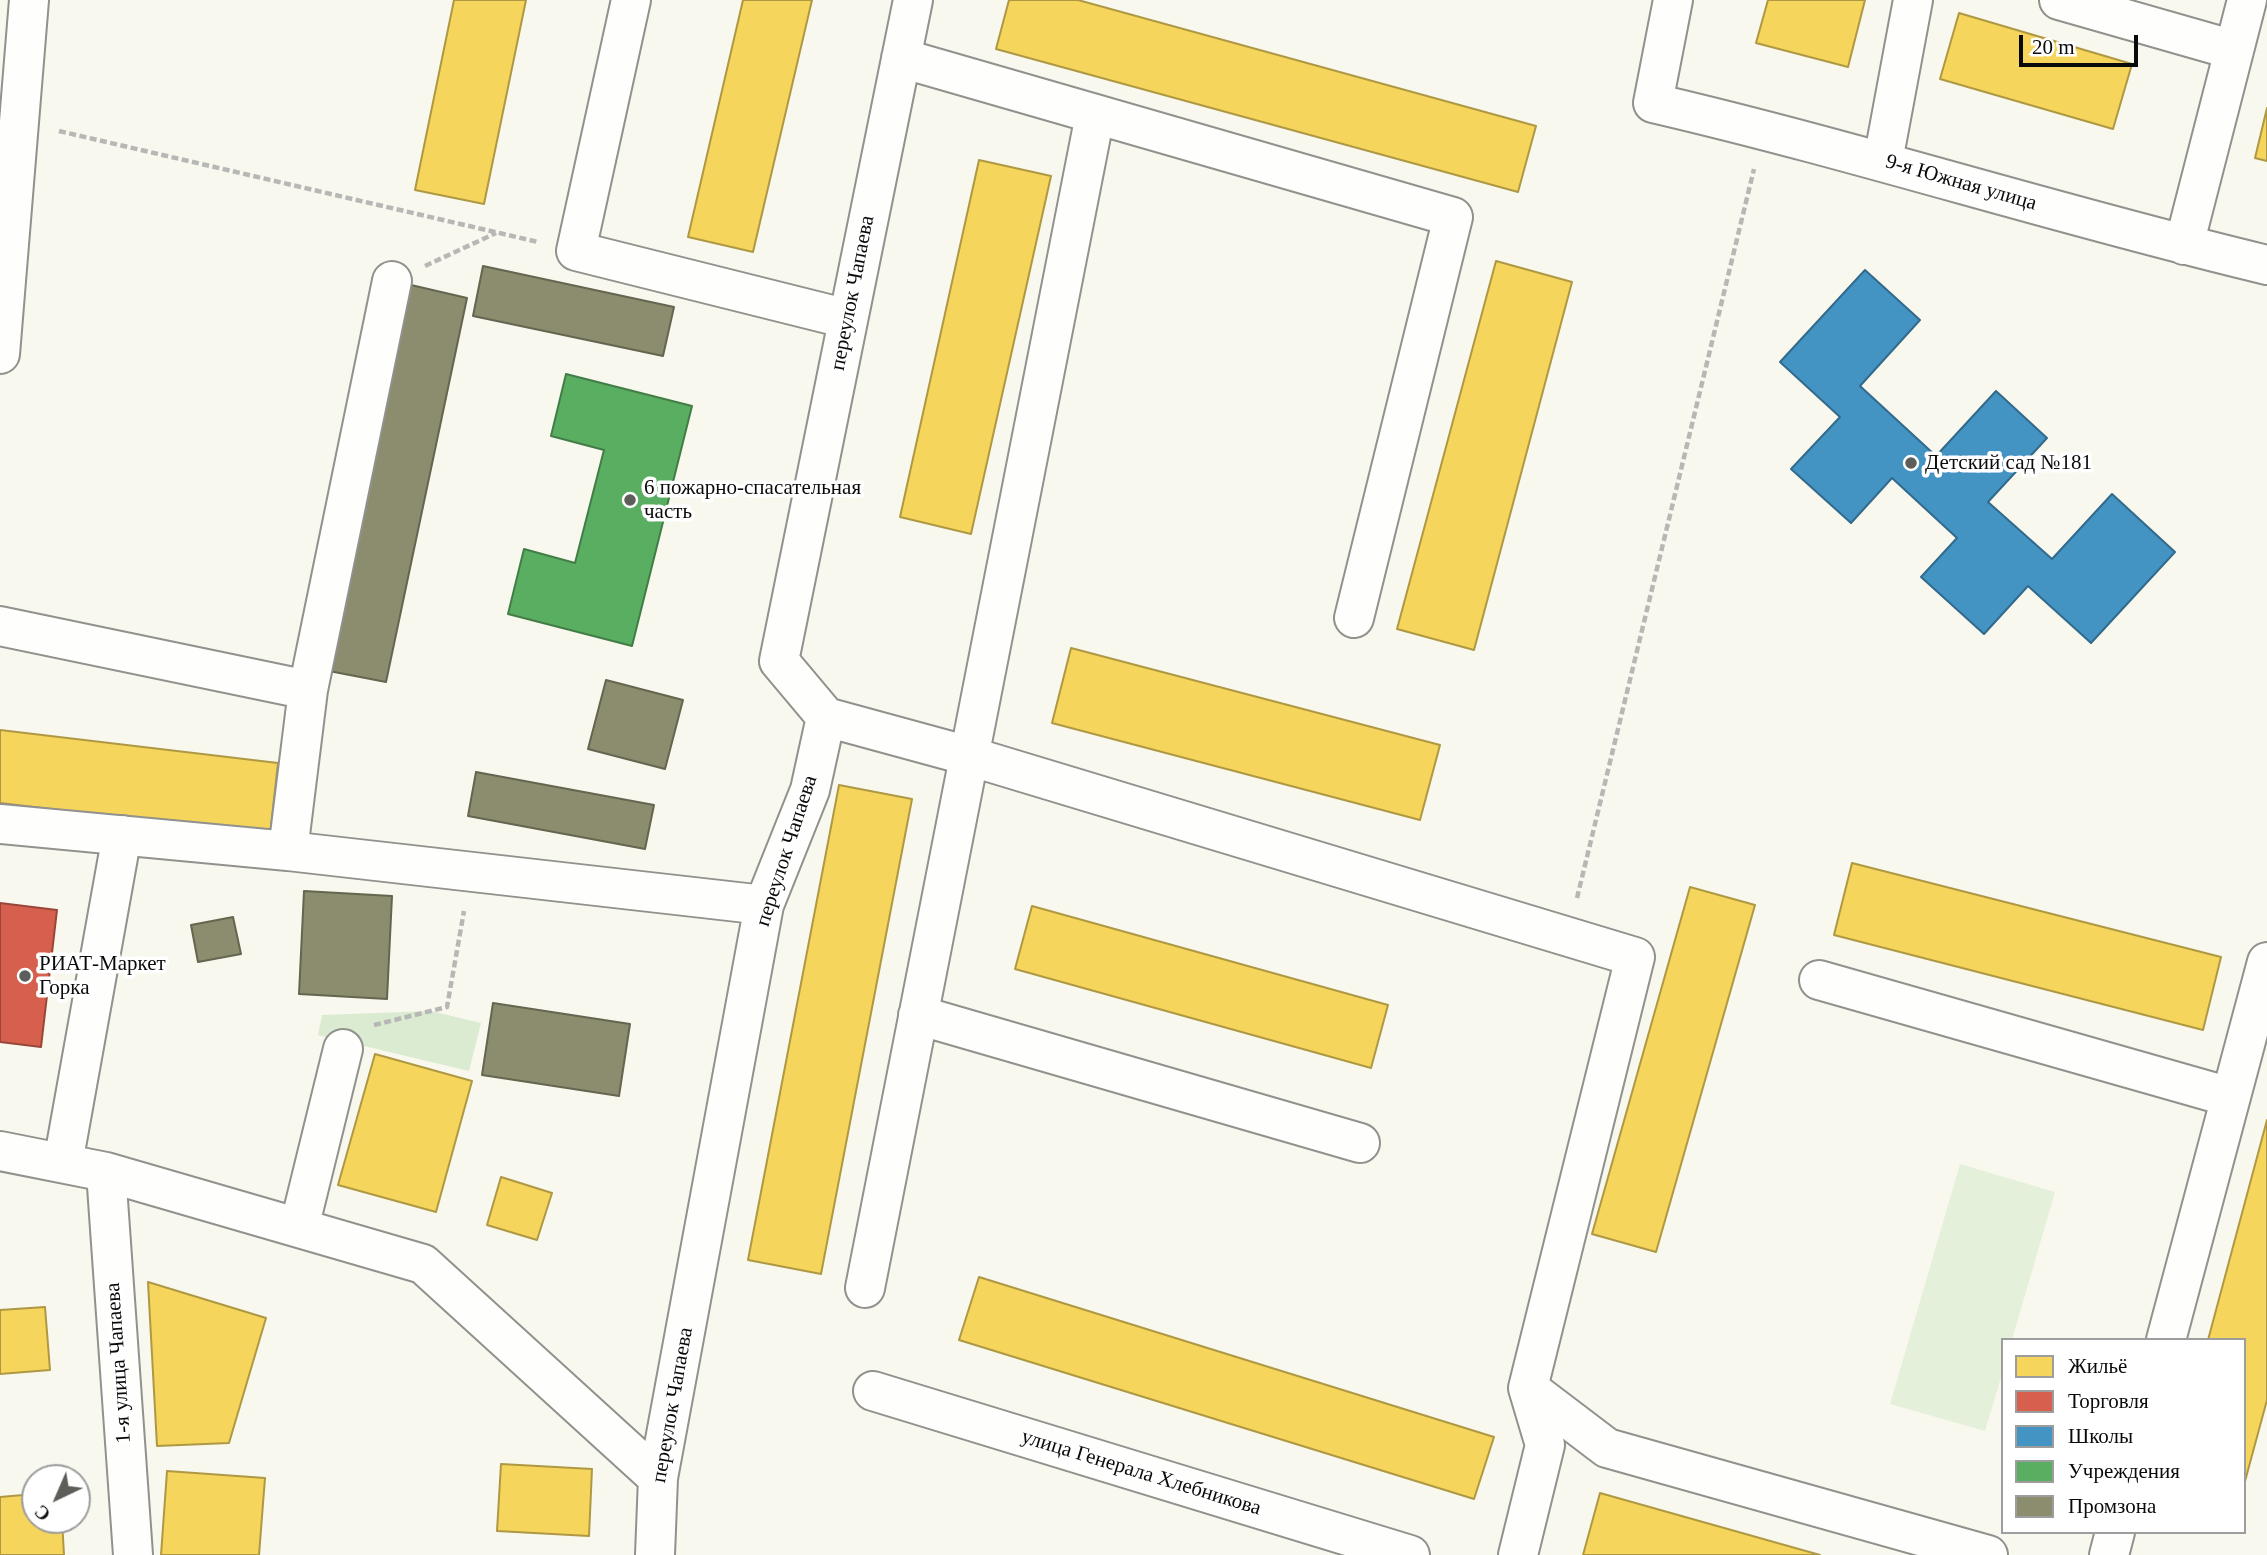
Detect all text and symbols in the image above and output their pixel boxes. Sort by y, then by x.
scale bar [2022,21,2141,65]
text: 20 m [2032,35,2075,59]
street label: 9-я Южная улица [1883,149,2039,217]
street label: переулок Чапаева [826,213,880,373]
place label: Детский сад №181 [1925,450,2092,476]
marker: Детский сад №181 [1903,455,1919,471]
place label: 6 пожарно-спасательная часть [644,475,861,525]
marker: 6 пожарно-спасательная часть [622,492,638,508]
street label: переулок Чапаева [751,772,823,930]
place label: РИАТ-Маркет Горка [39,951,166,1001]
marker: РИАТ-Маркет Горка [17,968,33,984]
street label: 1-я улица Чапаева [101,1282,137,1444]
street label: переулок Чапаева [647,1325,699,1485]
legend [2001,1338,2246,1534]
text: Жильё [2068,1354,2127,1378]
text: Торговля [2068,1389,2149,1413]
text: Школы [2068,1424,2133,1448]
street label: улица Генерала Хлебникова [1018,1425,1264,1521]
text: Учреждения [2068,1459,2180,1483]
north arrow [21,1464,91,1534]
text: Промзона [2068,1494,2156,1518]
text: С [30,1501,55,1525]

